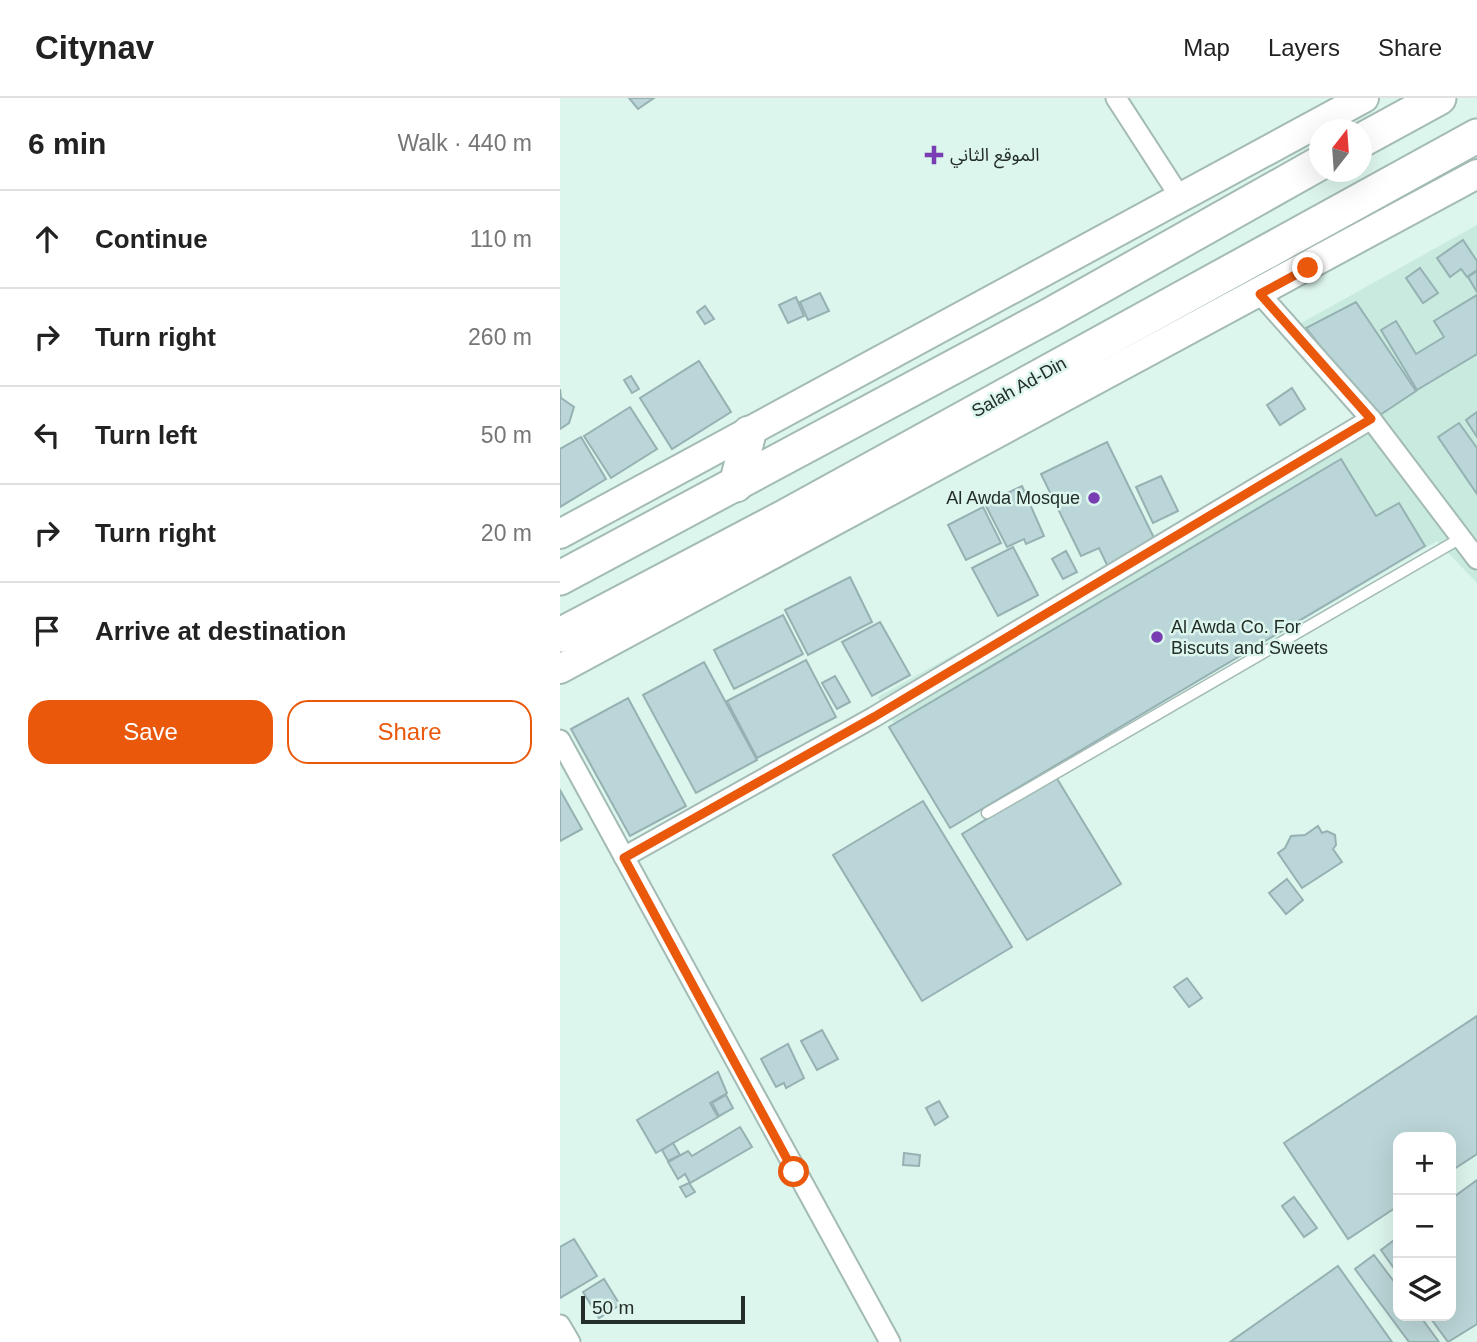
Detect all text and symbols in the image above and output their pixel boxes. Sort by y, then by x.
text: Citynav [35,29,154,66]
text: Map [1183,34,1230,61]
text: Layers [1268,34,1340,61]
text: Share [1378,34,1442,61]
north arrow [1309,119,1372,182]
text: 6 min [28,127,106,160]
text: Walk · 440 m [397,130,532,156]
marker: الموقع الثاني [924,145,944,165]
place label: الموقع الثاني [950,145,1039,169]
icon: ahead [28,220,66,258]
text: Continue [95,224,208,254]
text: 110 m [470,226,532,252]
route end [1292,252,1323,283]
icon: right [28,318,66,356]
text: Turn right [95,322,216,352]
text: 260 m [468,324,532,350]
street label: Salah Ad-Din [968,353,1070,421]
icon: left [28,416,66,454]
text: Turn left [95,420,197,450]
text: 50 m [481,422,532,448]
place label: Al Awda Mosque [946,488,1080,508]
marker: Al Awda Mosque [1086,490,1102,506]
icon: right [28,514,66,552]
text: Turn right [95,518,216,548]
text: 20 m [481,520,532,546]
icon: arrive [28,612,66,650]
text: Arrive at destination [95,616,346,646]
place label: Al Awda Co. For Biscuts and Sweets [1171,617,1328,658]
marker: Al Awda Co. For Biscuts and Sweets [1149,629,1165,645]
button: Save [28,700,273,764]
button: Share [287,700,532,764]
map controls [1393,1132,1456,1321]
button: + [1393,1132,1456,1195]
route start [778,1156,809,1187]
button: − [1393,1195,1456,1258]
button: layers [1393,1258,1456,1321]
scale bar [581,1293,746,1325]
text: 50 m [592,1297,634,1318]

